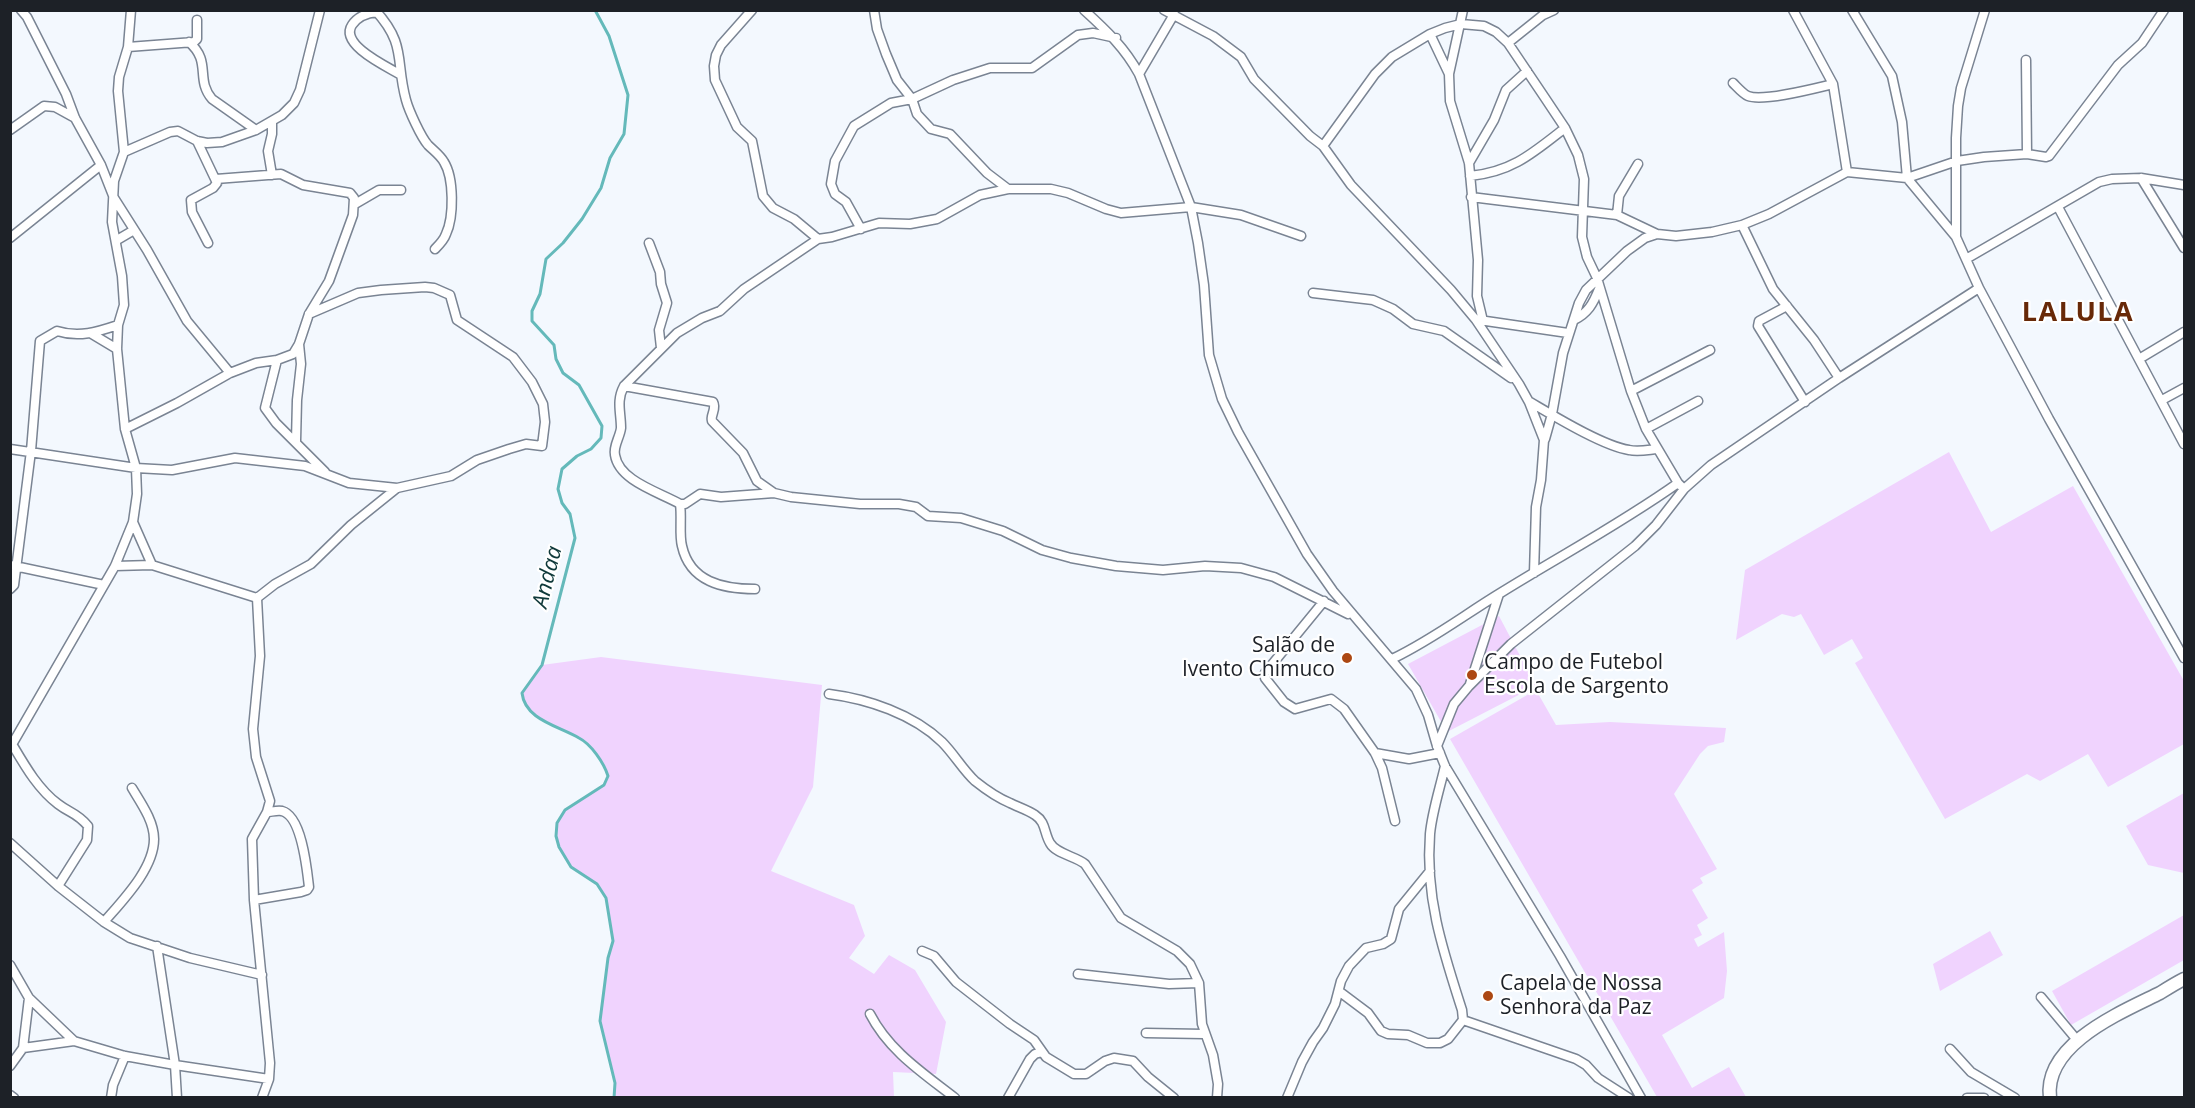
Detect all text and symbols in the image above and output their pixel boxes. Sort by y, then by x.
district label: LALULA [2022,297,2134,329]
water label: Andaa [528,543,568,611]
place label: Salão de Ivento Chimuco [1182,633,1335,683]
place label: Campo de Futebol Escola de Sargento [1484,650,1669,700]
marker: Salão de Ivento Chimuco [1340,651,1354,665]
marker: Campo de Futebol Escola de Sargento [1465,668,1479,682]
place label: Capela de Nossa Senhora da Paz [1500,971,1662,1021]
marker: Capela de Nossa Senhora da Paz [1481,989,1495,1003]

